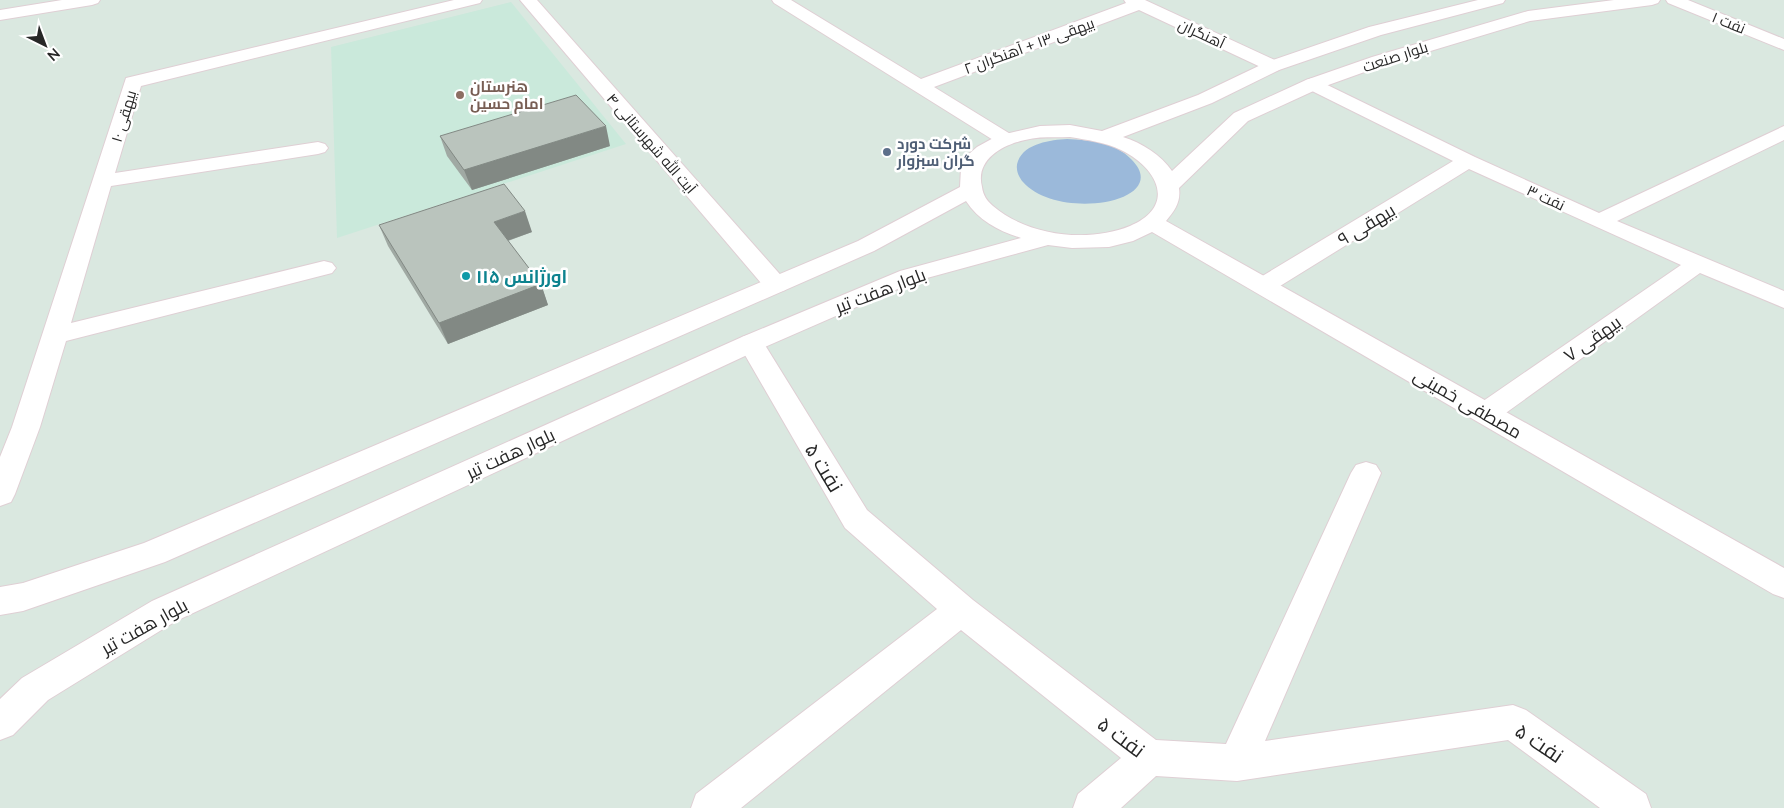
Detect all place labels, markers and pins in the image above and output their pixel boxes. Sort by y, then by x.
place label: هنرستان امام حسین [470,77,543,114]
marker: هنرستان امام حسین [454,89,466,101]
place label: شرکت دورد گران سبزوار [896,134,975,170]
marker: شرکت دورد گران سبزوار [881,146,893,158]
place label: اورژانس ۱۱۵ [476,265,567,288]
marker: اورژانس ۱۱۵ [460,270,472,282]

